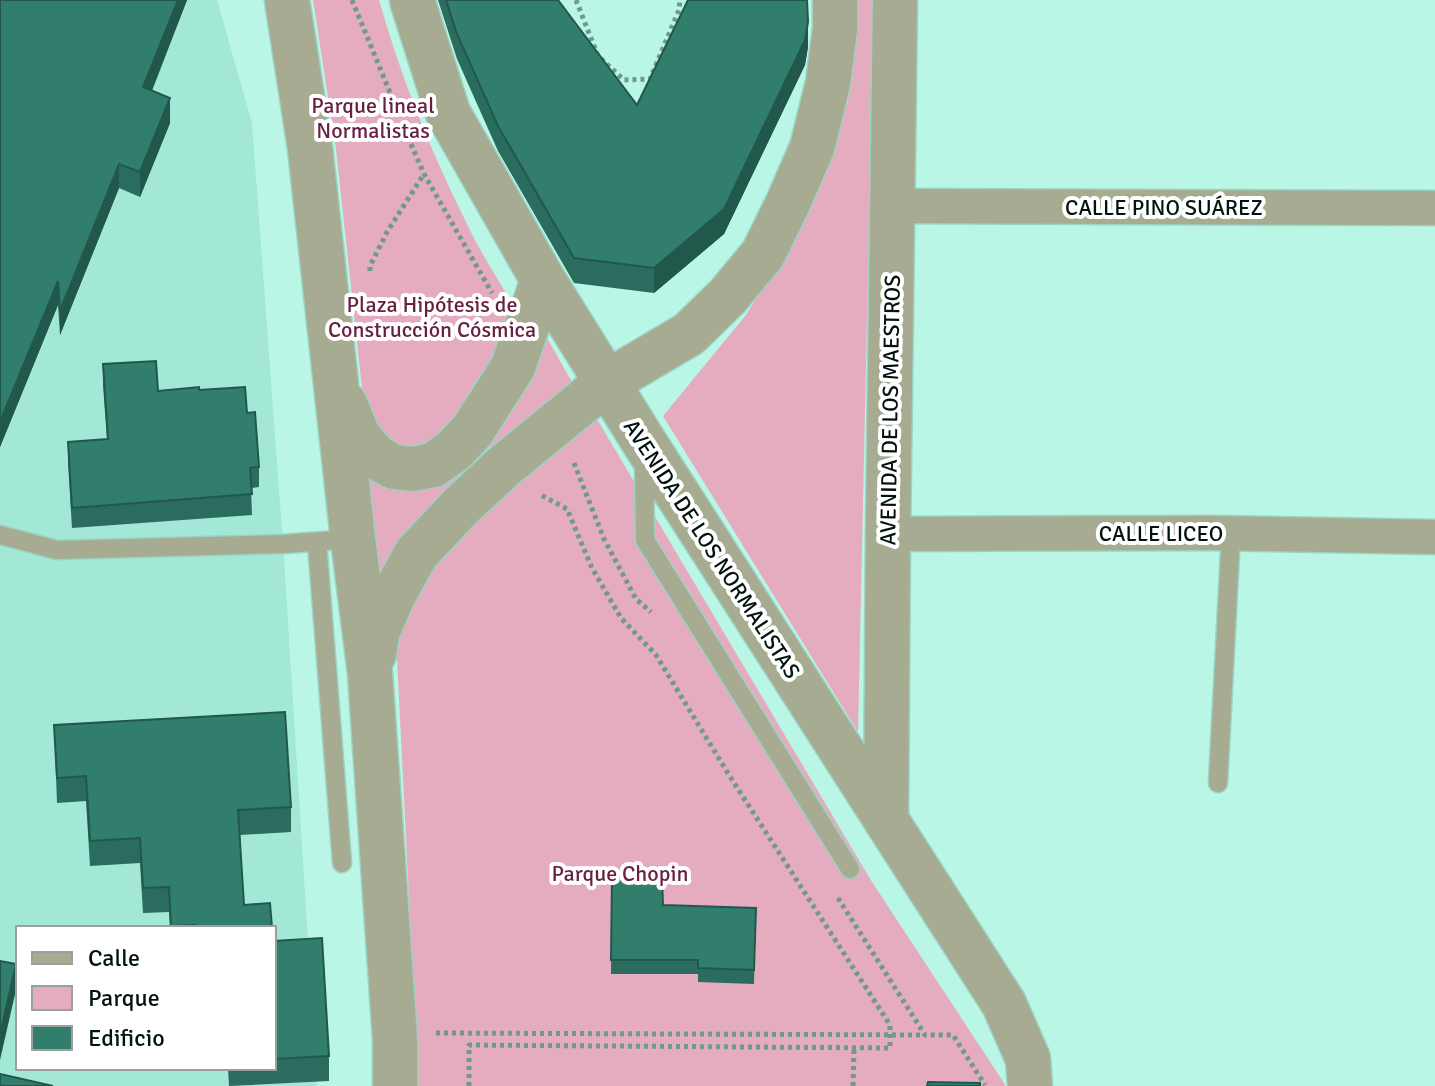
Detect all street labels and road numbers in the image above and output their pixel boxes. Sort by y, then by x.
street label: CALLE PINO SUÁREZ [1065,194,1263,221]
street label: AVENIDA DE LOS MAESTROS [874,274,906,546]
street label: AVENIDA DE LOS NORMALISTAS [618,414,806,684]
street label: CALLE LICEO [1099,520,1223,547]

